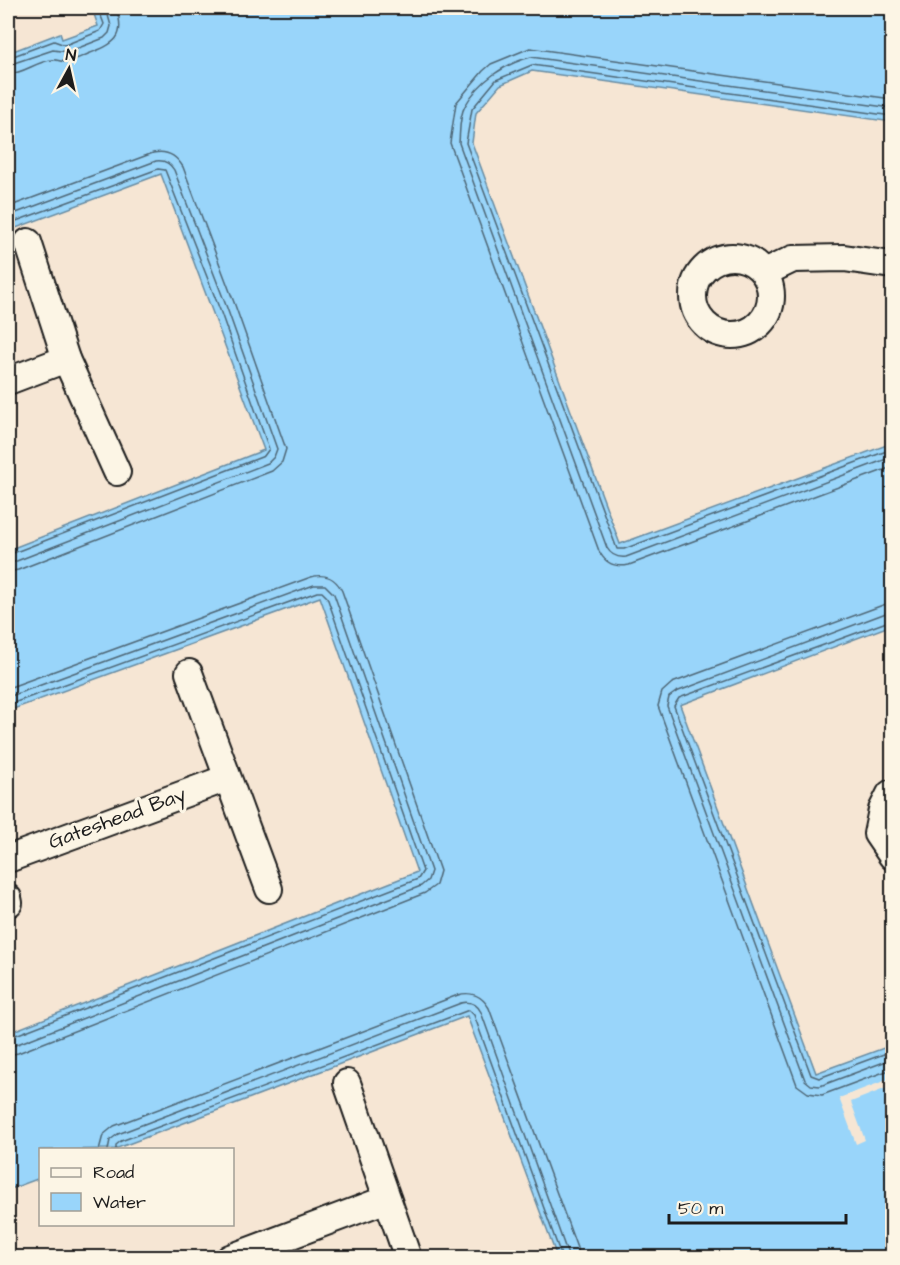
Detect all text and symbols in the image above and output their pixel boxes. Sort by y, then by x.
north arrow [39,39,99,99]
text: N [64,44,77,67]
street label: Gateshead Bay [44,780,191,858]
legend [39,1148,234,1226]
text: Road [93,1160,134,1185]
scale bar [669,1187,846,1225]
text: Water [93,1190,146,1215]
text: 50 m [678,1196,723,1221]

